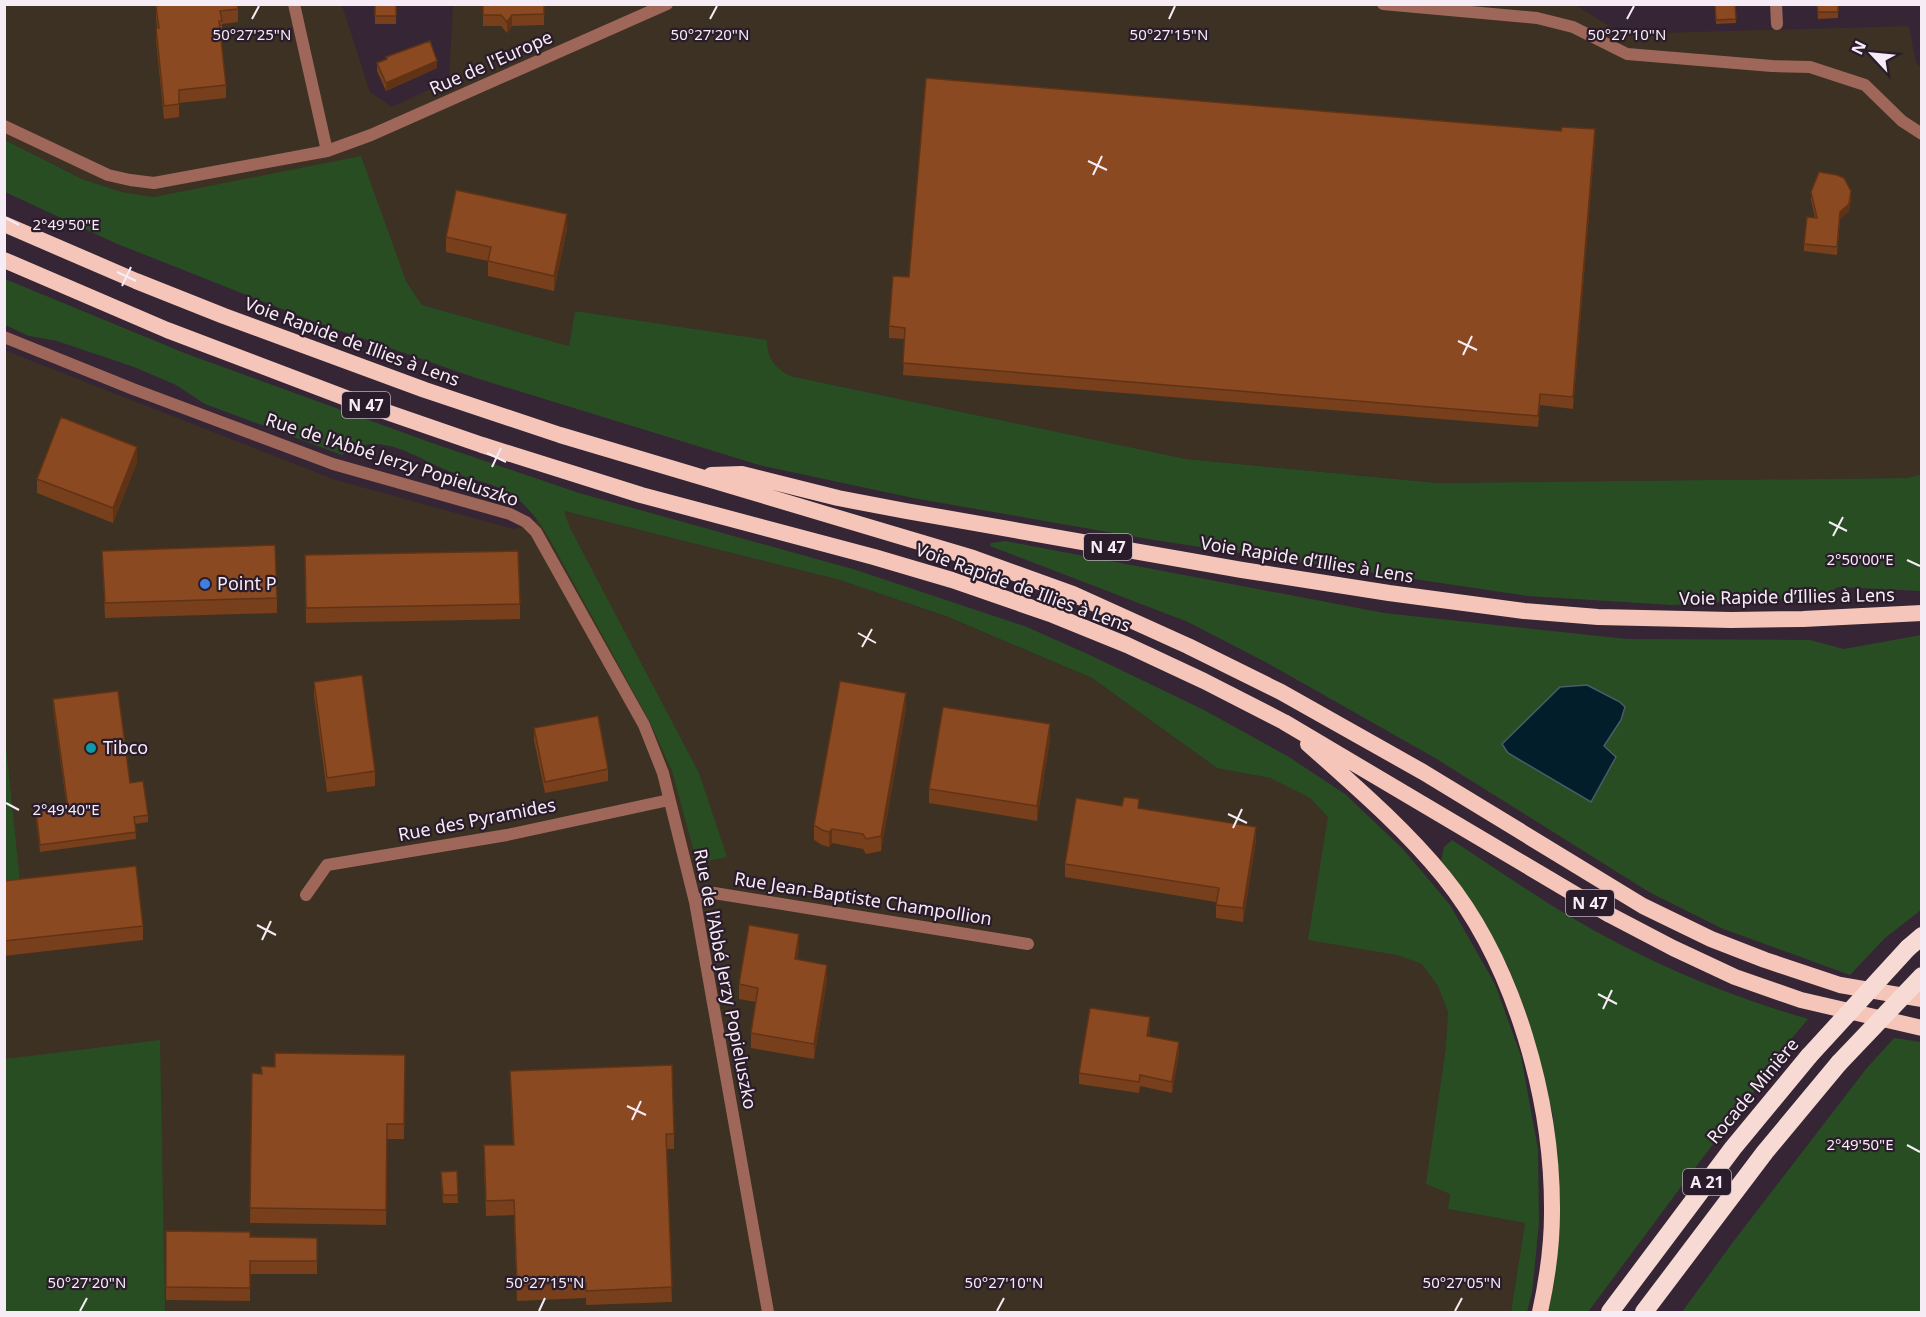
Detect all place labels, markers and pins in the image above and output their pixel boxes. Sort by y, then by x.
place label: Point P [217,571,277,595]
marker: Point P [198,577,212,591]
place label: Tibco [103,735,148,759]
marker: Tibco [84,741,98,755]

